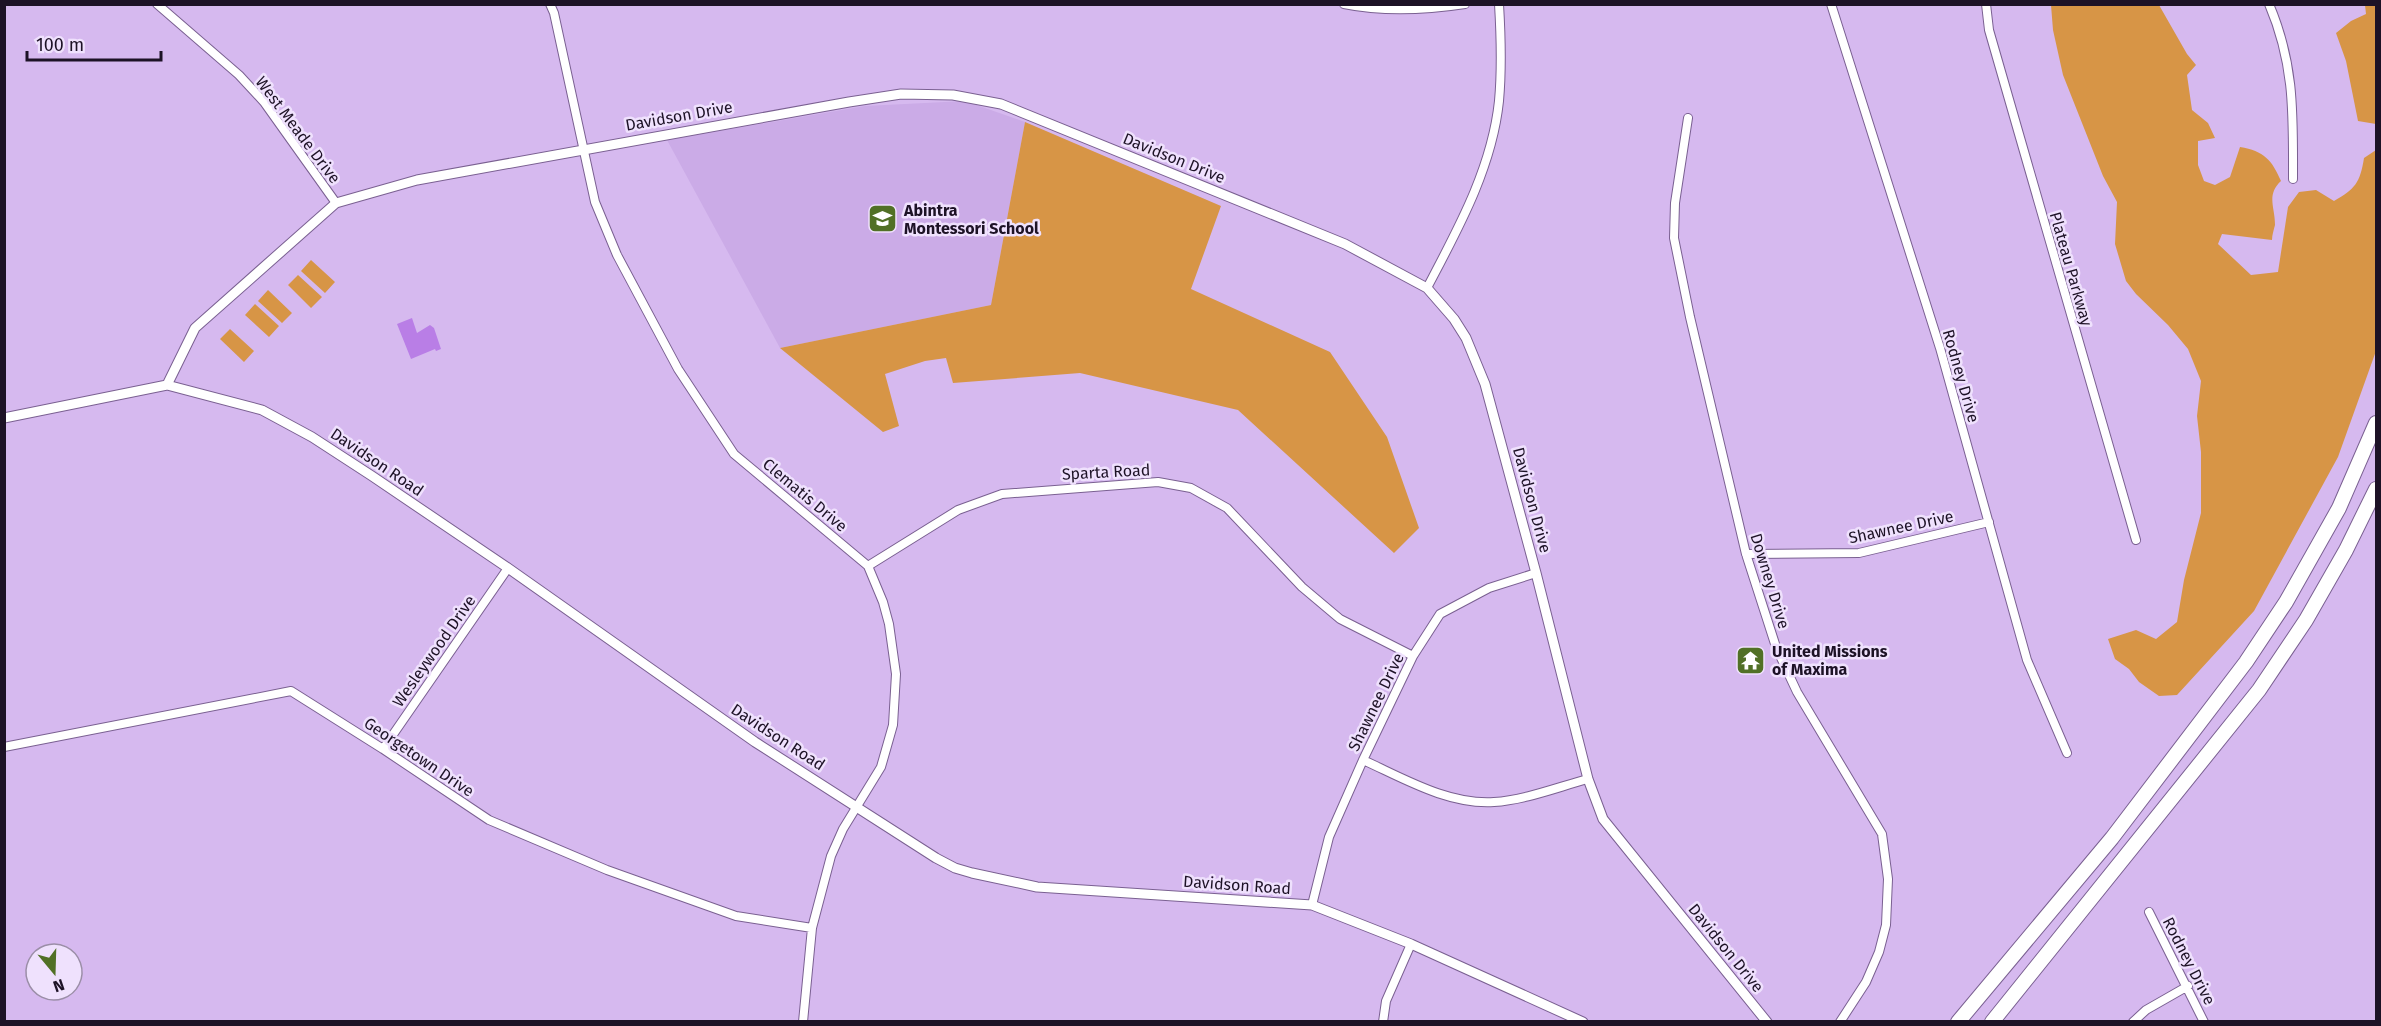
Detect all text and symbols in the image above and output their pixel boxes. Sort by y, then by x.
scale bar [27,24,160,62]
text: 100 m [36,34,84,56]
street label: West Meade Drive [252,73,344,187]
street label: Davidson Drive [624,97,734,135]
street label: Davidson Drive [1120,129,1228,187]
place label: Abintra Montessori School [903,201,1039,238]
school or university icon: Abintra Montessori School [867,203,899,235]
street label: Plateau Parkway [2046,210,2096,328]
street label: Rodney Drive [1939,327,1983,425]
street label: Davidson Road [327,424,427,500]
street label: Davidson Drive [1509,445,1555,555]
street label: Clematis Drive [759,454,851,536]
street label: Sparta Road [1061,460,1151,484]
street label: Shawnee Drive [1847,507,1955,547]
street label: Downey Drive [1746,531,1794,631]
street label: Wesleywood Drive [388,592,480,710]
place label: United Missions of Maxima [1772,642,1888,679]
temple icon: United Missions of Maxima [1735,644,1767,676]
street label: Shawnee Drive [1344,650,1408,754]
street label: Davidson Road [728,700,828,774]
street label: Georgetown Drive [360,713,478,801]
street label: Davidson Road [1183,872,1291,898]
street label: Davidson Drive [1684,900,1768,996]
street label: Rodney Drive [2159,914,2219,1008]
north arrow [24,942,84,1002]
text: N [51,975,67,996]

